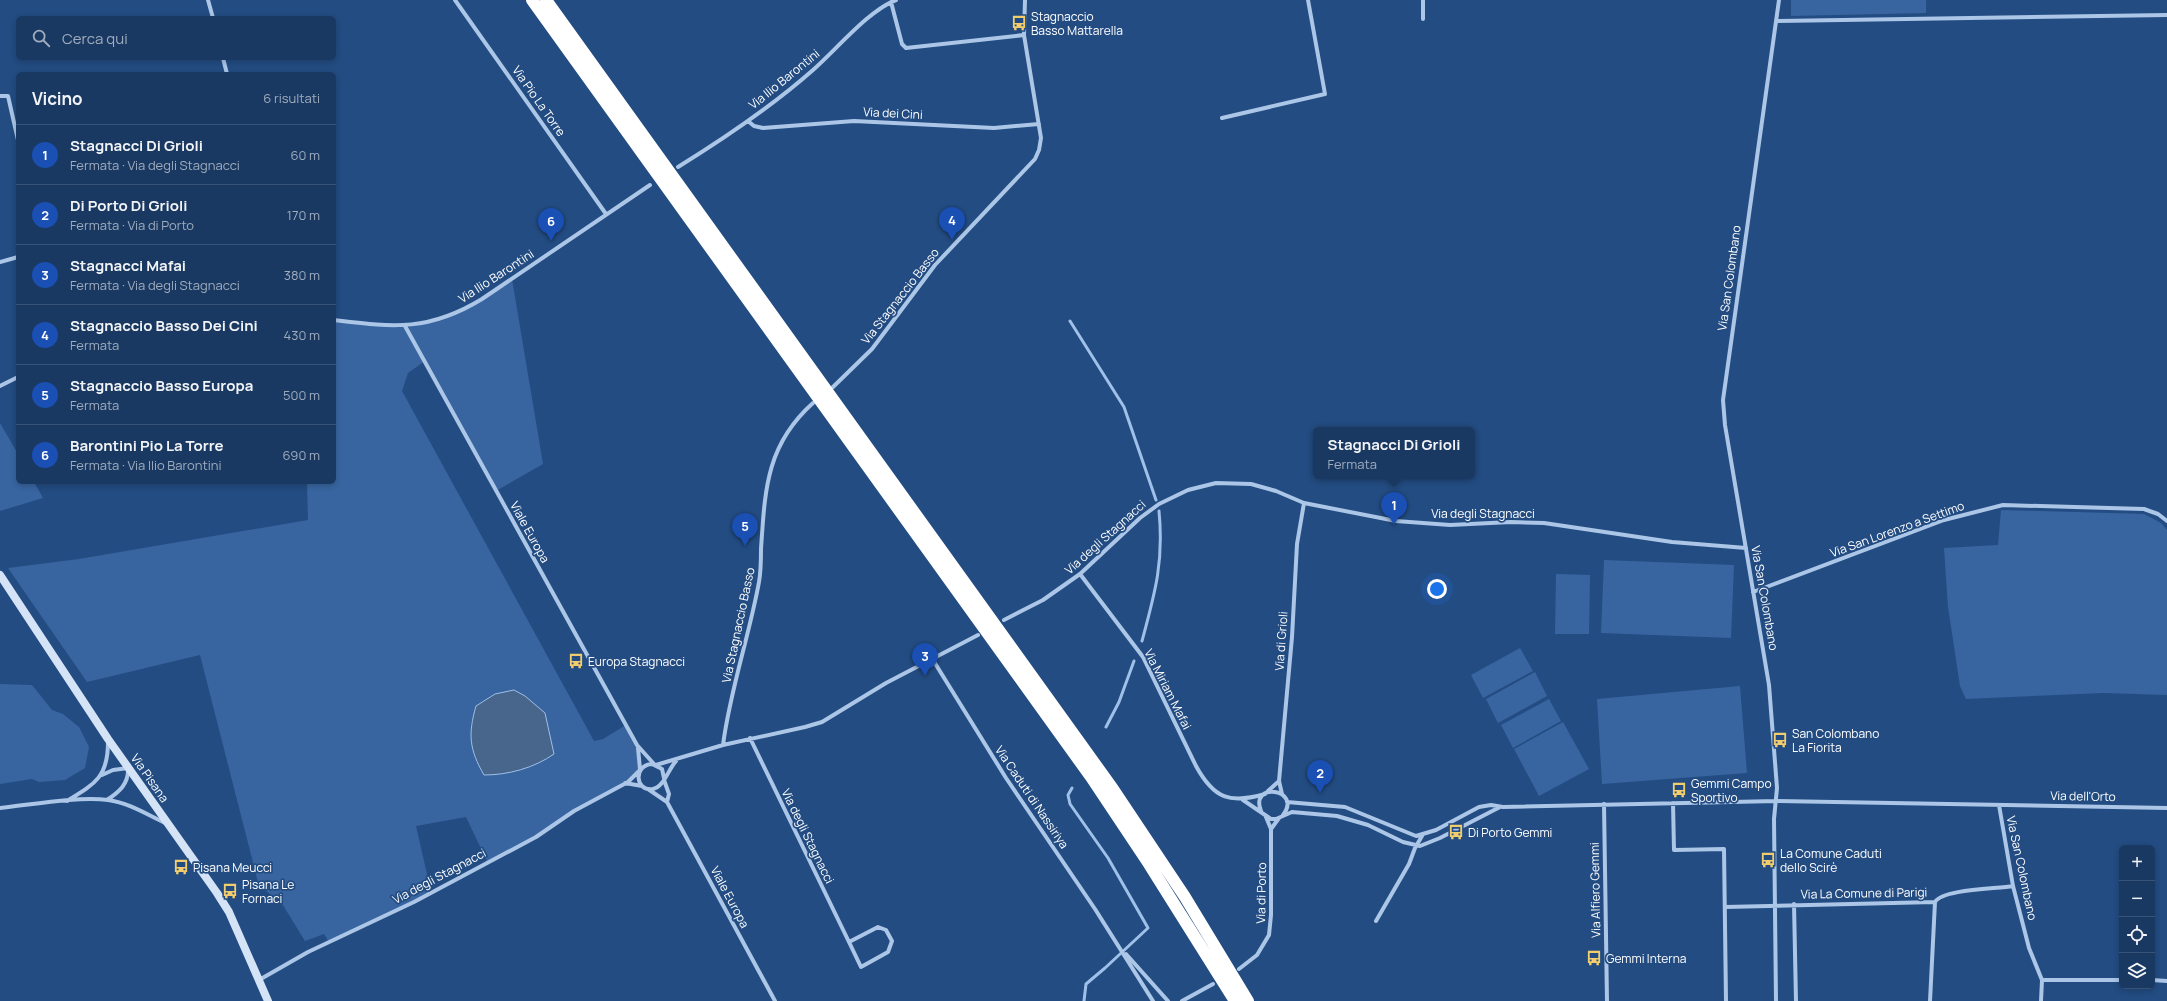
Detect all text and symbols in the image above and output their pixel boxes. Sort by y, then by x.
place label: Stagnaccio Basso Mattarella [1031,8,1123,39]
bus stop icon: Stagnaccio Basso Mattarella [1010,14,1028,32]
search box [16,16,336,60]
icon: search [30,27,52,49]
text: Cerca qui [62,28,128,49]
street label: Via Ilio Barontini [745,45,823,113]
street label: Via Pio La Torre [508,62,570,140]
text: Vicino [32,87,83,110]
text: 6 risultati [263,89,320,107]
street label: Via dei Cini [863,103,923,123]
text: Stagnacci Di Grioli [70,135,203,156]
text: 1 [42,146,48,164]
text: 60 m [290,146,320,164]
text: Fermata · Via degli Stagnacci [70,156,240,174]
text: Di Porto Di Grioli [70,195,187,216]
text: 2 [41,206,49,224]
text: 170 m [287,206,320,224]
pin: 4 [939,207,965,240]
pin: 6 [538,208,564,241]
text: Fermata · Via di Porto [70,216,194,234]
street label: Via San Colombano [1713,224,1745,332]
street label: Via Stagnaccio Basso [857,244,943,348]
street label: Via Ilio Barontini [455,245,537,307]
text: Stagnacci Mafai [70,255,186,276]
text: 3 [41,266,49,284]
text: 380 m [284,266,320,284]
text: Fermata · Via degli Stagnacci [70,276,240,294]
text: Stagnaccio Basso Dei Cini [70,315,258,336]
text: 4 [41,326,49,344]
text: 430 m [284,326,320,344]
text: Fermata [70,336,119,354]
text: Stagnaccio Basso Europa [70,375,253,396]
text: 5 [41,386,49,404]
text: 500 m [283,386,320,404]
text: Fermata [70,396,119,414]
popup [1313,427,1475,479]
text: Stagnacci Di Grioli [1328,434,1460,455]
text: Barontini Pio La Torre [70,435,224,456]
text: 6 [41,446,49,464]
text: 690 m [282,446,320,464]
text: Fermata [1328,455,1377,473]
text: Fermata · Via Ilio Barontini [70,456,221,474]
pin: 1 [1381,492,1407,525]
street label: Via degli Stagnacci [1061,496,1149,578]
street label: Via San Lorenzo a Settimo [1828,497,1966,561]
street label: Viale Europa [506,498,554,566]
street label: Via degli Stagnacci [1431,505,1535,522]
pin: 5 [732,513,758,546]
street label: Via San Colombano [1747,544,1783,652]
street label: Via Stagnaccio Basso [717,566,759,684]
your location [1427,579,1447,599]
street label: Via di Grioli [1270,611,1292,671]
pin: 3 [912,643,938,676]
street label: Via Miriam Mafai [1140,646,1196,732]
bus stop icon: Europa Stagnacci [567,652,585,670]
place label: Europa Stagnacci [588,653,685,670]
place label: San Colombano La Fiorita [1792,725,1879,756]
bus stop icon: San Colombano La Fiorita [1771,731,1789,749]
street label: Via Caduti di Nassiriya [991,742,1073,852]
street label: Via Pisana [127,750,173,806]
pin: 2 [1307,760,1333,793]
place label: Gemmi Campo Sportivo [1691,775,1771,806]
bus stop icon: Gemmi Campo Sportivo [1670,781,1688,799]
street label: Via degli Stagnacci [778,786,838,886]
street label: Via dell'Orto [2050,787,2116,805]
street label: Via San Colombano [2003,814,2041,922]
bus stop icon: Di Porto Gemmi [1447,823,1465,841]
place label: Di Porto Gemmi [1468,824,1552,841]
street label: Via Alfiero Gemmi [1586,842,1604,938]
street label: Via degli Stagnacci [389,844,489,908]
place label: La Comune Caduti dello Scirè [1780,845,1882,876]
map controls [2119,845,2155,989]
button: + [2119,845,2155,881]
bus stop icon: La Comune Caduti dello Scirè [1759,851,1777,869]
bus stop icon: Pisana Meucci [172,858,190,876]
place label: Pisana Meucci [193,859,272,876]
street label: Via di Porto [1252,862,1270,924]
street label: Viale Europa [707,863,753,931]
place label: Pisana Le Fornaci [242,876,294,907]
button: − [2119,881,2155,917]
bus stop icon: Pisana Le Fornaci [221,882,239,900]
street label: Via La Comune di Parigi [1801,883,1927,903]
button: locate [2119,917,2155,953]
bus stop icon: Gemmi Interna [1585,949,1603,967]
place label: Gemmi Interna [1606,950,1686,967]
button: layers [2119,953,2155,989]

